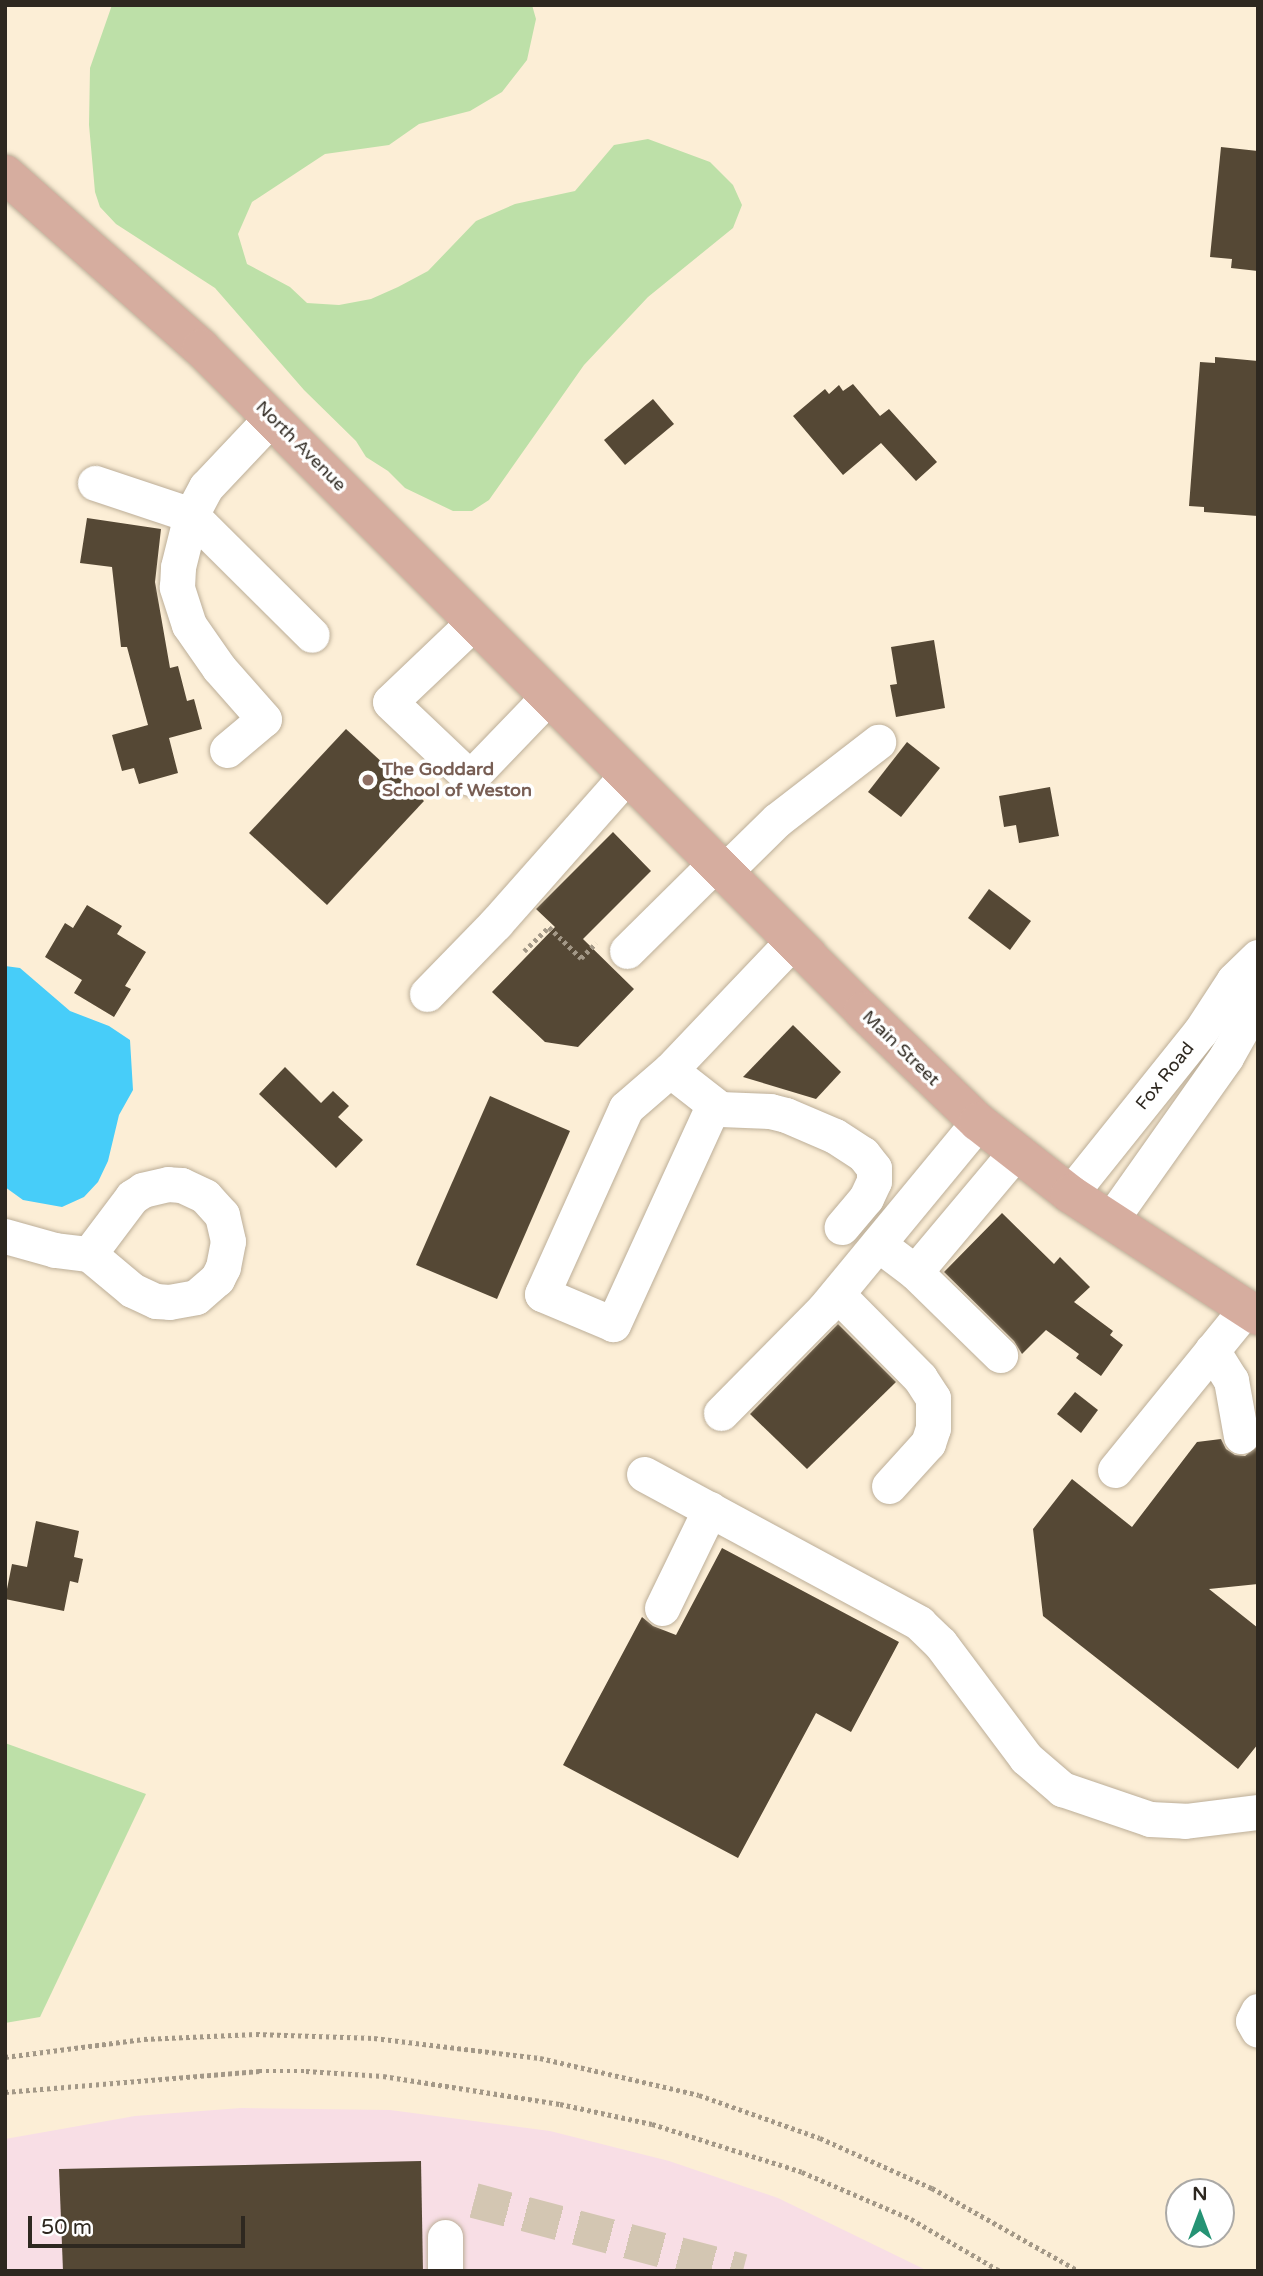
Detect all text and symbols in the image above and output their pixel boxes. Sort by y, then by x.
street label: North Avenue [251,396,351,496]
place label: The Goddard School of Weston [382,759,532,802]
marker: The Goddard School of Weston [360,772,376,788]
street label: Main Street [858,1006,944,1090]
street label: Fox Road [1131,1038,1199,1114]
north arrow [1165,2178,1235,2248]
text: N [1192,2183,1208,2205]
scale bar [32,2202,248,2246]
text: 50 m [41,2215,92,2240]

